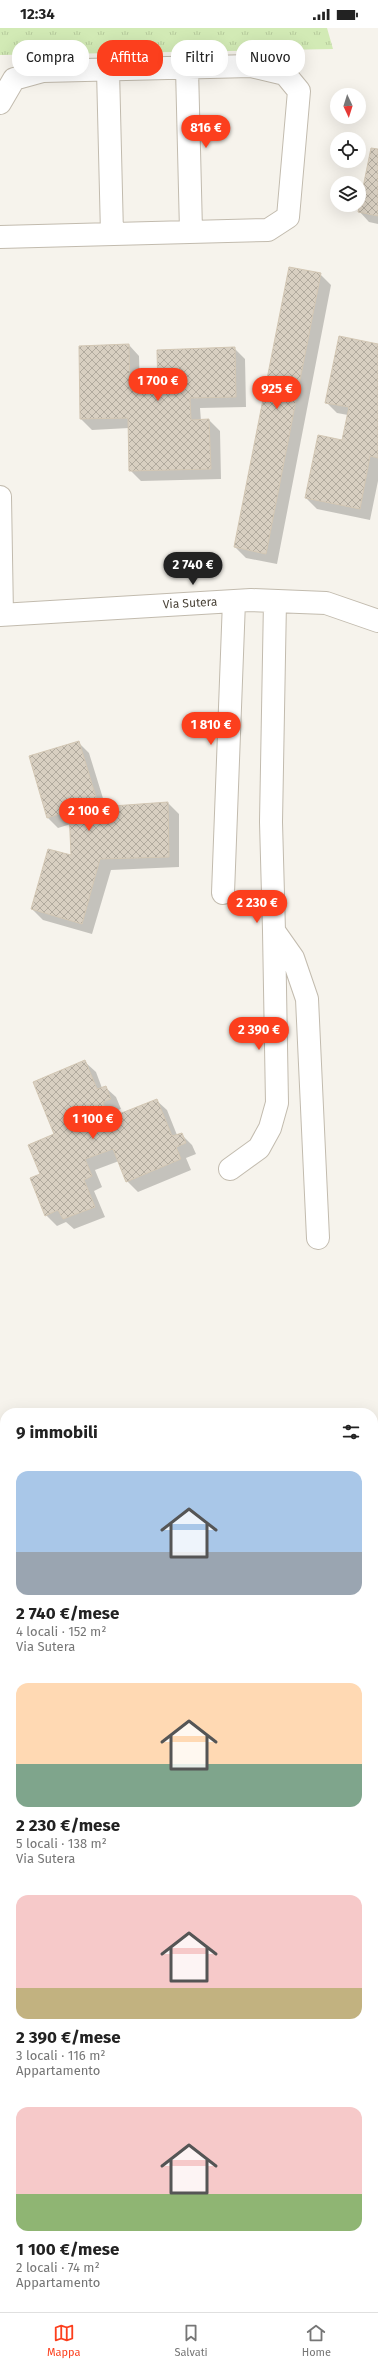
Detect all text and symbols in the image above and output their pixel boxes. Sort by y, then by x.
text: 12:34 [20,5,55,23]
chip: Compra [12,40,89,76]
chip: Affitta [97,40,163,76]
chip: Filtri [171,40,228,76]
chip: Nuovo [236,40,305,76]
north arrow [330,88,366,124]
map controls [330,88,366,212]
pin: 816 € [178,115,234,149]
text: 816 € [190,120,222,135]
button: locate [330,132,366,168]
button: layers [330,176,366,212]
pin: 1 700 € [121,368,195,402]
text: 1 700 € [137,373,179,388]
pin: 925 € [249,376,305,410]
text: 925 € [261,381,293,396]
pin: 2 740 € [156,552,230,586]
text: 2 740 € [172,557,214,572]
street label: Via Sutera [162,595,218,611]
pin: 1 810 € [174,712,248,746]
text: 1 810 € [191,717,231,732]
pin: 2 100 € [52,798,126,832]
text: 2 100 € [68,803,110,818]
pin: 2 230 € [220,890,294,924]
text: 2 230 € [236,895,278,910]
pin: 2 390 € [222,1017,296,1051]
text: 2 390 € [238,1022,280,1037]
pin: 1 100 € [56,1106,130,1140]
text: 1 100 € [72,1111,114,1126]
icon: filters [340,1421,362,1443]
text: 9 immobili [16,1422,98,1443]
icon: home [153,1497,225,1569]
text: 2 740 €/mese [16,1603,119,1624]
text: 4 locali · 152 m² [16,1624,106,1639]
text: Via Sutera [16,1639,75,1654]
icon: home [153,1709,225,1781]
text: 2 230 €/mese [16,1815,120,1836]
text: 5 locali · 138 m² [16,1836,107,1851]
text: Via Sutera [16,1851,75,1866]
icon: home [153,1921,225,1993]
text: 2 390 €/mese [16,2027,121,2048]
text: 3 locali · 116 m² [16,2048,106,2063]
text: Appartamento [16,2063,100,2078]
icon: home [153,2133,225,2205]
text: 1 100 €/mese [16,2239,119,2260]
text: 2 locali · 74 m² [16,2260,100,2275]
text: Appartamento [16,2275,100,2290]
tab: Mappa [47,2322,80,2359]
tab: Salvati [174,2322,208,2359]
tab: Home [302,2322,331,2359]

